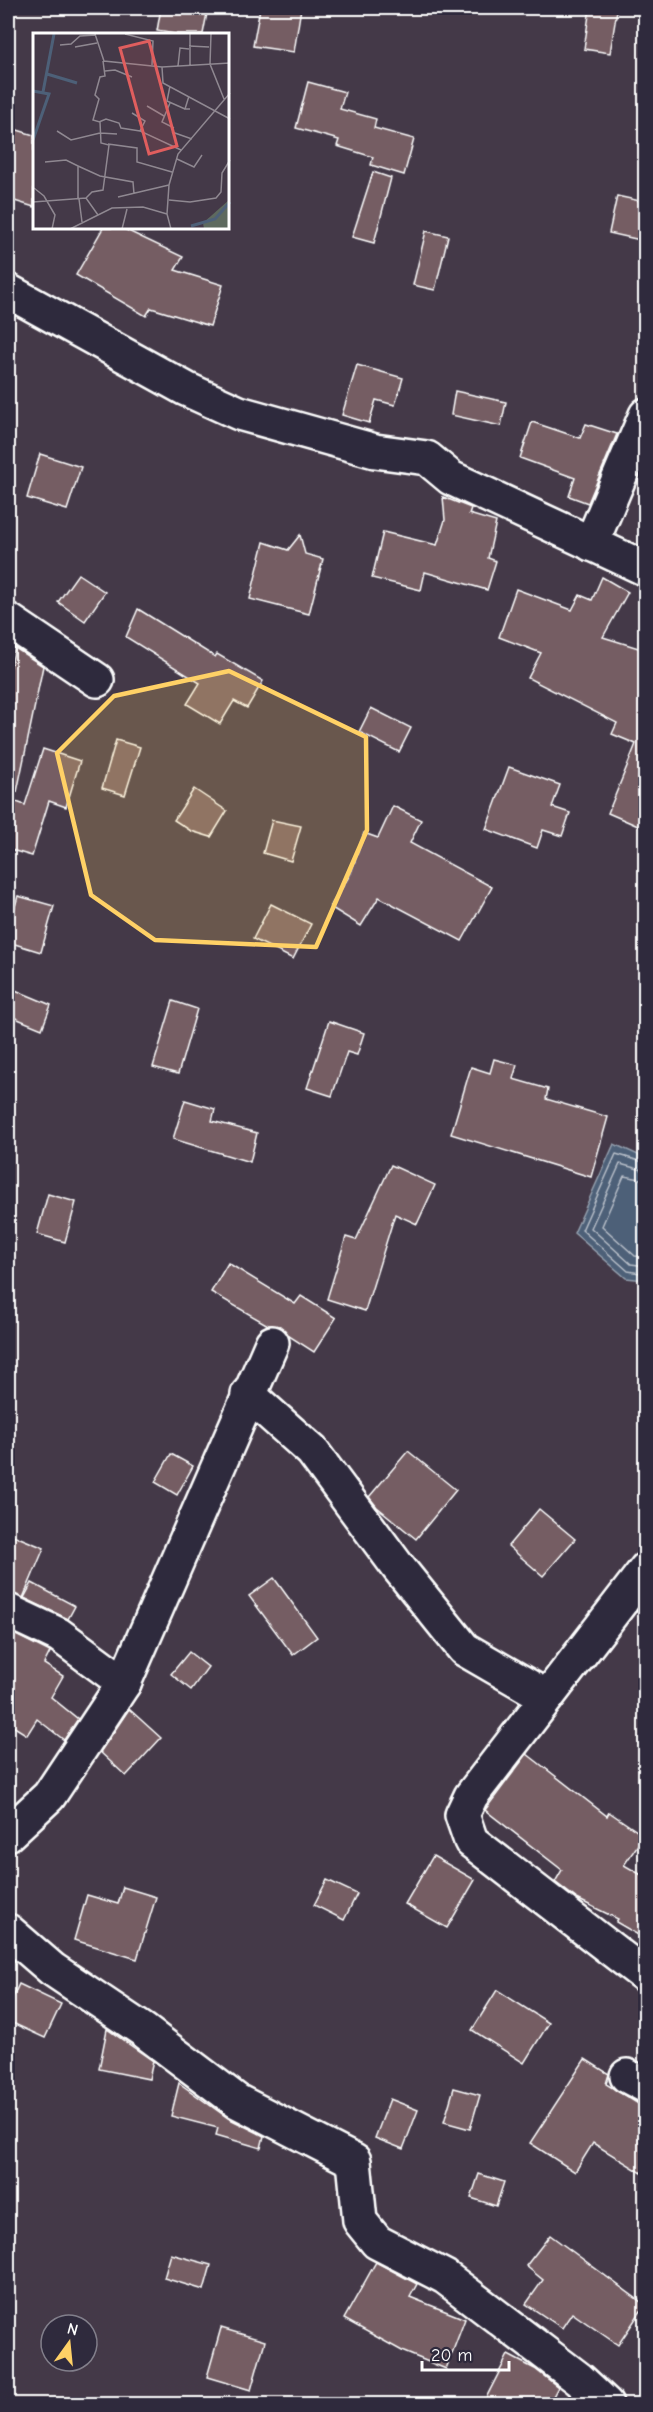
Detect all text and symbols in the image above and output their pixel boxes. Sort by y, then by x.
inset map [33,33,230,230]
north arrow [39,2313,99,2373]
text: N [65,2319,80,2340]
scale bar [422,2334,509,2372]
text: 20 m [431,2345,472,2366]

